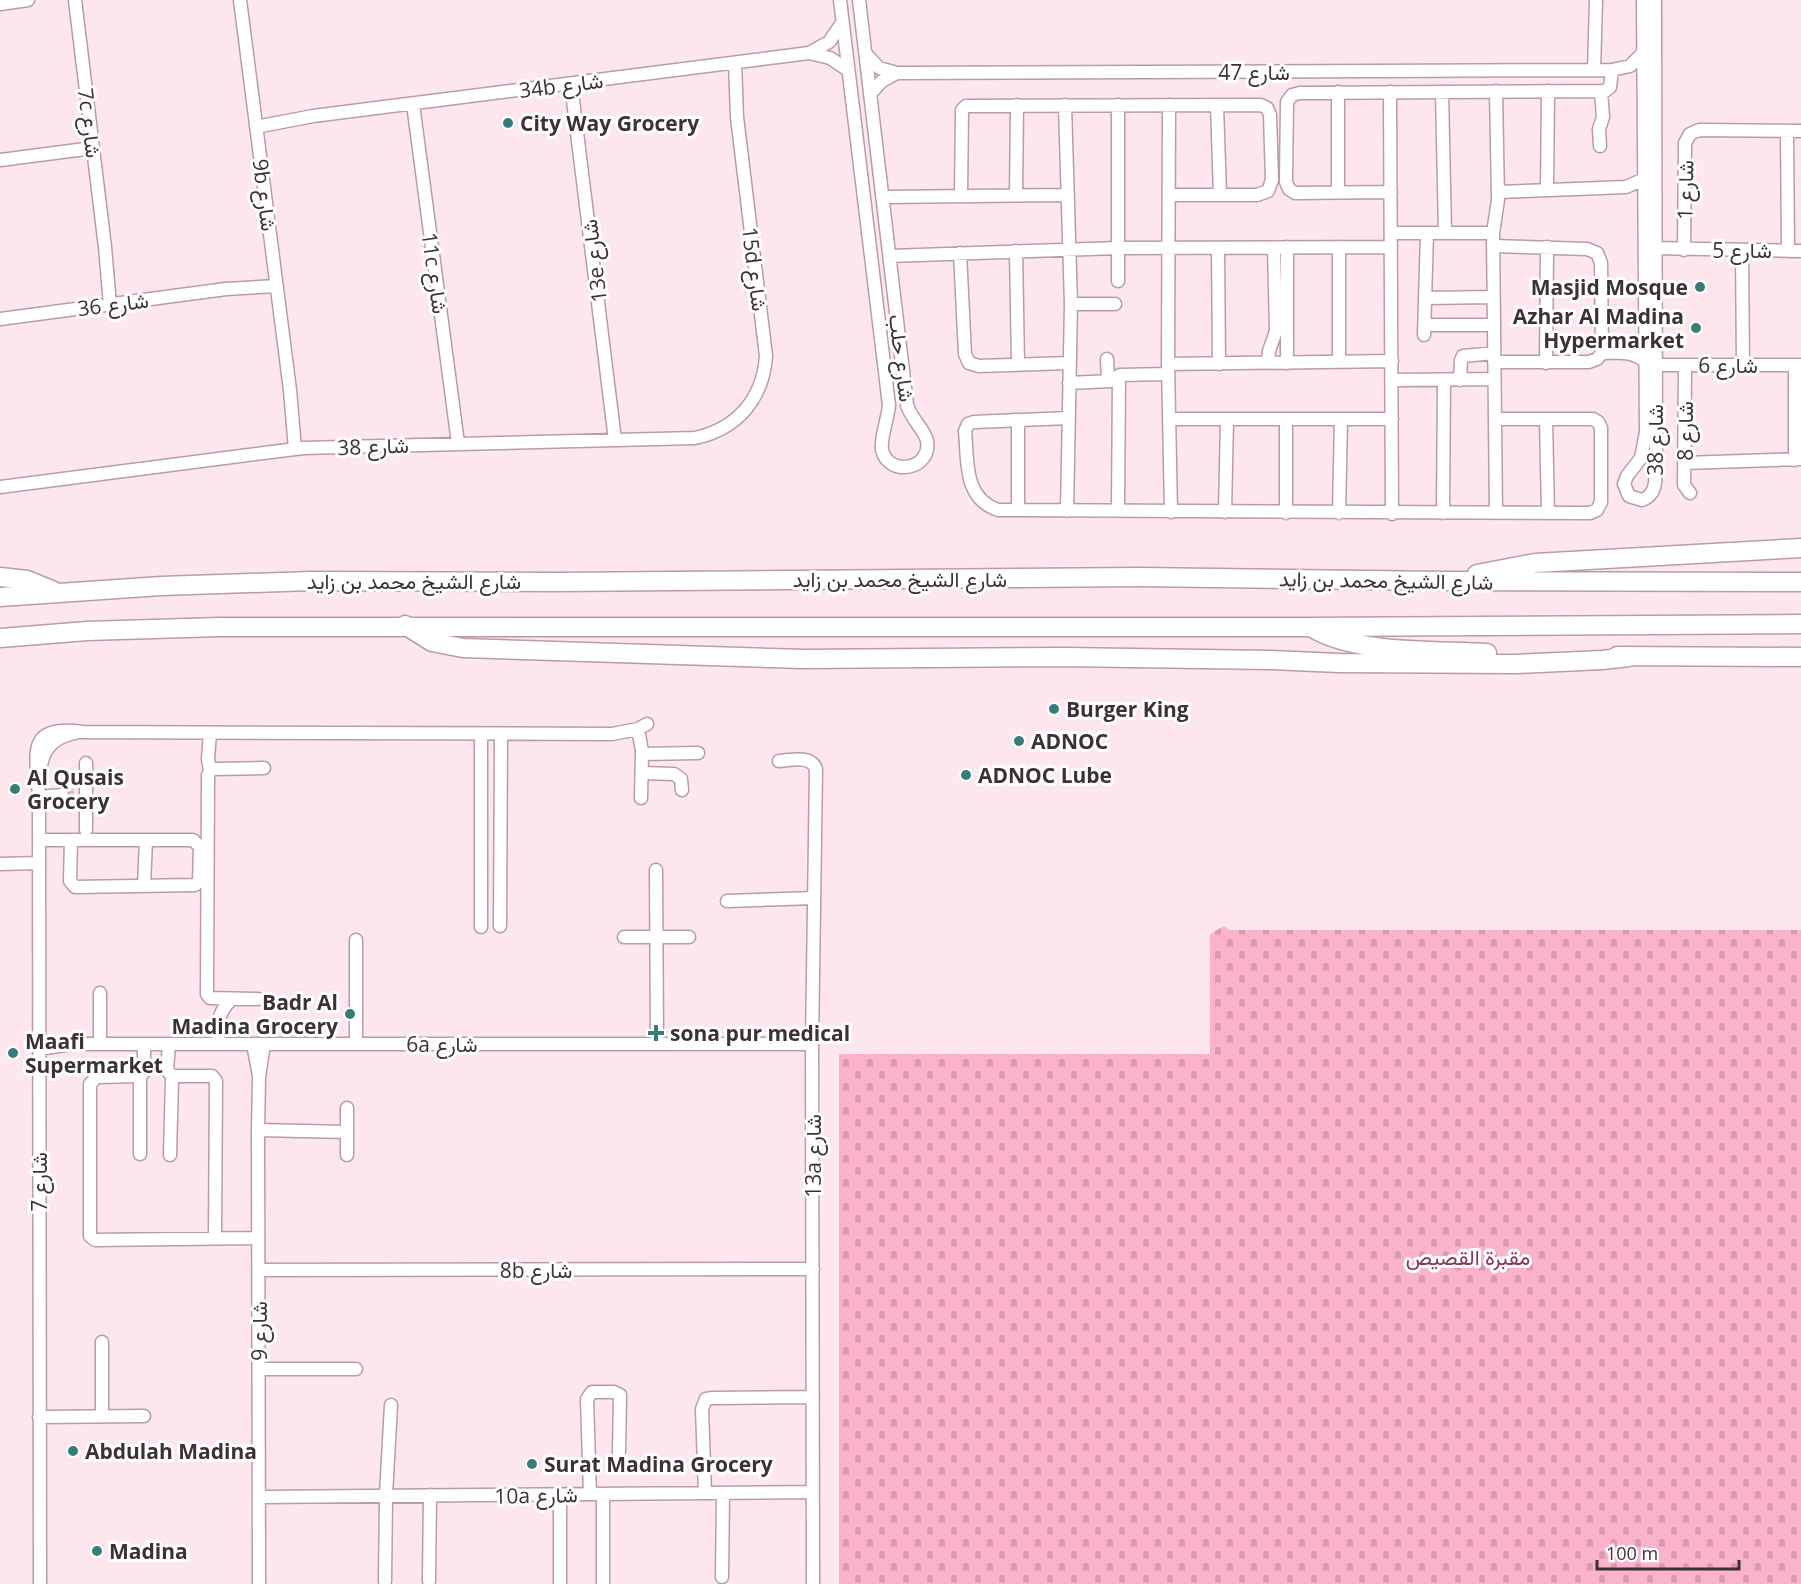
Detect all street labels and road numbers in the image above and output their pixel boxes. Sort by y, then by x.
street label: شارع 47 [1218,58,1290,87]
street label: 34b شارع [517,66,605,105]
street label: 7c شارع [71,87,108,159]
street label: 9b شارع [246,157,283,233]
street label: شارع 1 [1670,160,1701,220]
street label: 13e شارع [575,218,614,304]
street label: 15d شارع [735,225,774,313]
street label: 11c شارع [414,231,455,316]
street label: شارع 5 [1712,236,1772,265]
street label: شارع 36 [76,286,150,323]
street label: شارع حلب [882,313,921,403]
street label: شارع 6 [1698,351,1758,380]
street label: شارع 8 [1671,401,1700,461]
street label: شارع 38 [1641,404,1670,476]
street label: شارع 38 [337,431,409,462]
street label: شارع الشيخ محمد بن زايد [1279,564,1493,597]
street label: شارع الشيخ محمد بن زايد [793,565,1007,594]
street label: شارع الشيخ محمد بن زايد [307,567,521,596]
street label: 6a شارع [406,1030,478,1059]
street label: 13a شارع [799,1114,828,1198]
street label: شارع 7 [25,1152,54,1212]
street label: 8b شارع [500,1256,572,1285]
street label: شارع 9 [245,1301,274,1361]
street label: 10a شارع [494,1480,578,1511]

